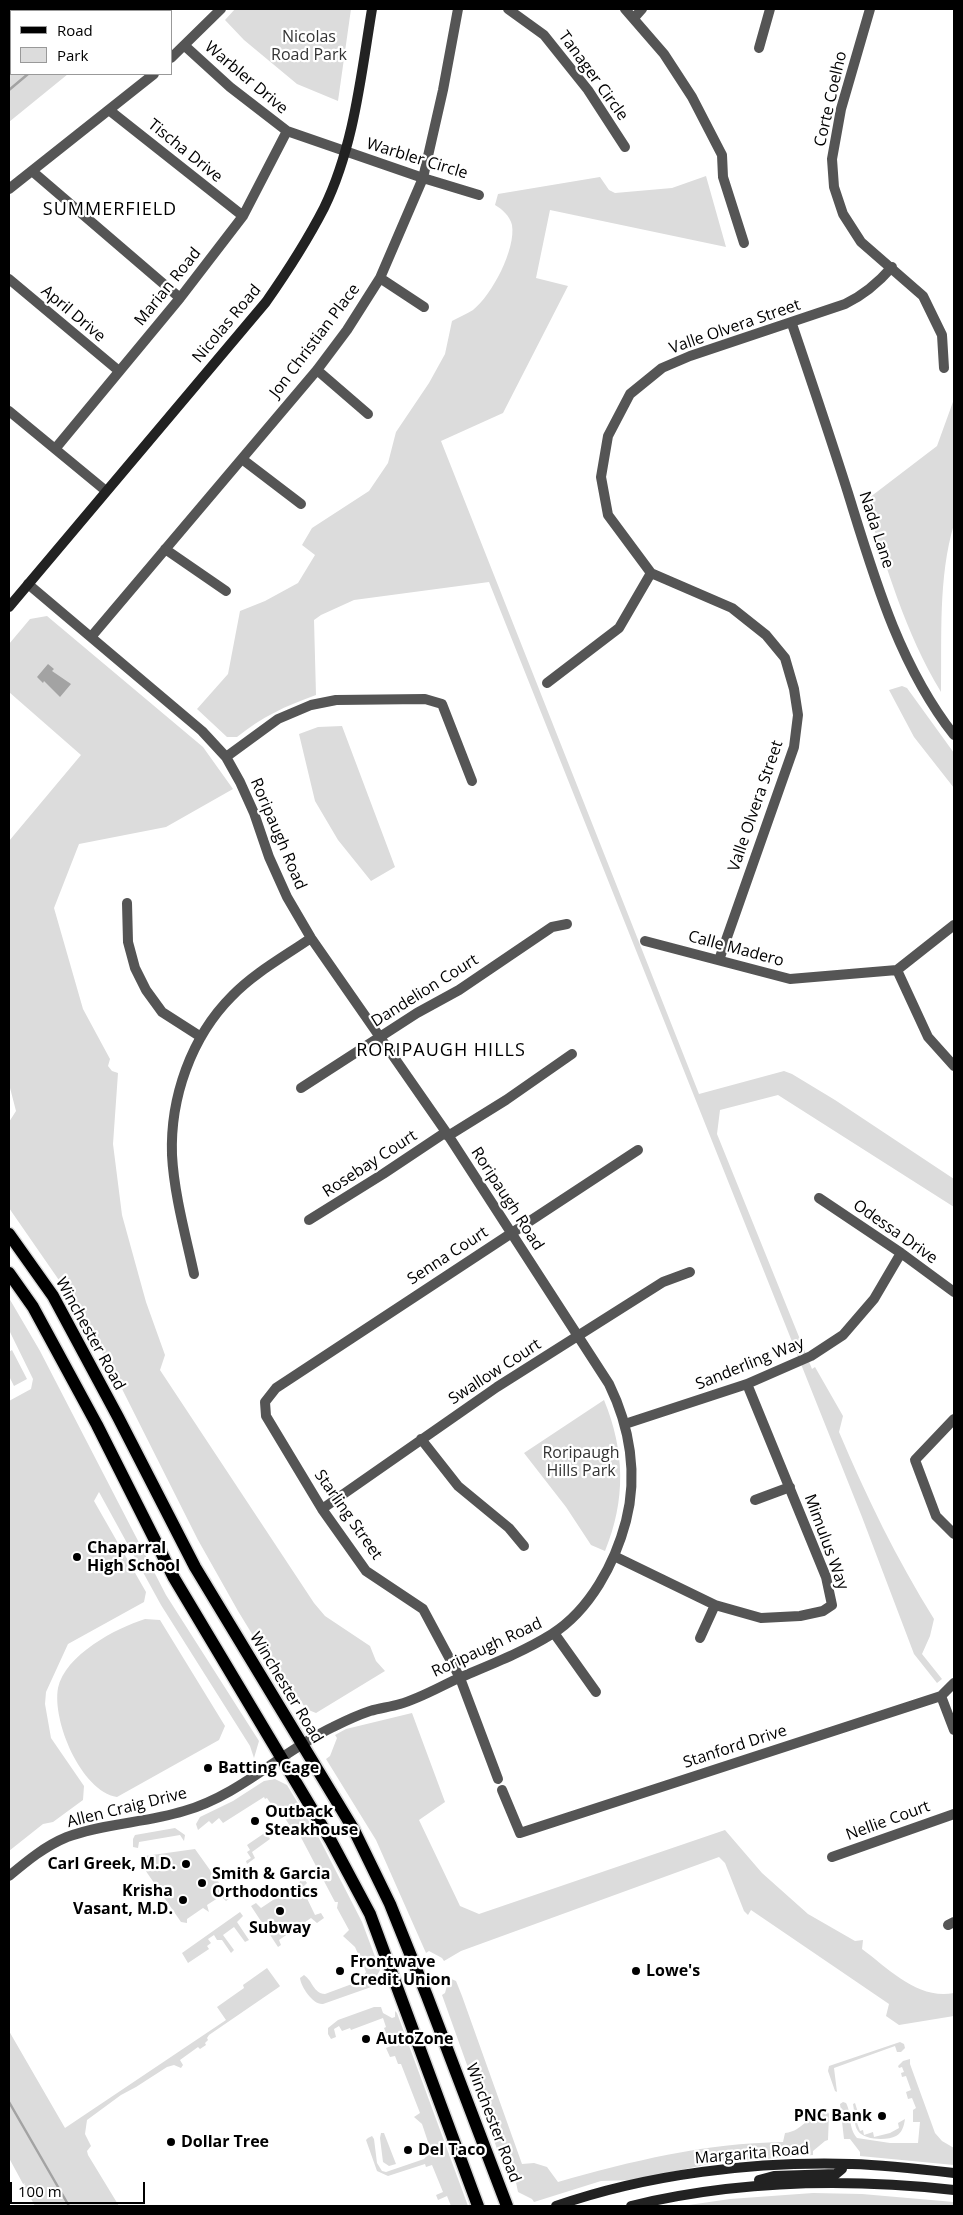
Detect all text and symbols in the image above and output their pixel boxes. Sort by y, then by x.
legend [10,10,172,75]
text: Road [57,20,93,40]
park label: Nicolas Road Park [271,27,347,65]
street label: Tanager Circle [554,27,632,125]
street label: Warbler Drive [200,38,292,118]
text: Park [57,45,88,65]
street label: Corte Coelho [811,49,851,149]
street label: Tischa Drive [144,115,226,187]
street label: Warbler Circle [364,134,470,184]
district label: SUMMERFIELD [41,199,179,221]
street label: Marian Road [131,244,205,330]
street label: Jon Christian Place [266,280,364,402]
street label: Nicolas Road [189,281,265,367]
street label: April Drive [37,282,109,346]
street label: Valle Olvera Street [667,296,803,358]
street label: Nada Lane [855,489,897,571]
street label: Valle Olvera Street [725,738,787,874]
street label: Roripaugh Road [246,775,310,893]
street label: Calle Madero [686,927,786,971]
street label: Dandelion Court [368,950,482,1032]
district label: RORIPAUGH HILLS [354,1040,528,1062]
street label: Rosebay Court [319,1126,421,1202]
street label: Roripaugh Road [466,1144,548,1254]
street label: Odessa Drive [849,1196,941,1268]
street label: Senna Court [404,1223,492,1289]
street label: Winchester Road [51,1274,129,1394]
street label: Sanderling Way [693,1334,807,1394]
street label: Swallow Court [445,1335,545,1409]
park label: Roripaugh Hills Park [542,1443,620,1481]
street label: Starling Street [310,1466,386,1564]
street label: Mimulus Way [800,1492,852,1592]
place label: Chaparral High School [87,1538,180,1576]
marker: Chaparral High School [71,1551,83,1563]
street label: Roripaugh Road [429,1614,545,1682]
street label: Winchester Road [245,1629,327,1747]
street label: Stanford Drive [681,1721,789,1773]
place label: Batting Cage [218,1758,319,1778]
marker: Batting Cage [202,1762,214,1774]
street label: Allen Craig Drive [65,1784,189,1832]
street label: Nellie Court [843,1797,933,1845]
place label: Outback Steakhouse [265,1802,358,1840]
marker: Outback Steakhouse [249,1815,261,1827]
place label: Carl Greek, M.D. [47,1854,176,1874]
marker: Carl Greek, M.D. [180,1858,192,1870]
place label: Smith & Garcia Orthodontics [212,1864,330,1902]
marker: Smith & Garcia Orthodontics [196,1877,208,1889]
place label: Krisha Vasant, M.D. [73,1881,173,1919]
marker: Krisha Vasant, M.D. [177,1894,189,1906]
marker: Subway [274,1905,286,1917]
place label: Subway [249,1918,311,1938]
place label: Frontwave Credit Union [350,1952,451,1990]
place label: Lowe's [646,1961,700,1981]
marker: Frontwave Credit Union [334,1965,346,1977]
marker: Lowe's [630,1965,642,1977]
place label: AutoZone [376,2029,454,2049]
marker: AutoZone [360,2033,372,2045]
street label: Winchester Road [461,2061,525,2185]
place label: PNC Bank [794,2106,872,2126]
marker: PNC Bank [876,2110,888,2122]
place label: Dollar Tree [181,2132,269,2152]
marker: Dollar Tree [165,2136,177,2148]
street label: Margarita Road [694,2139,810,2169]
place label: Del Taco [418,2140,485,2160]
marker: Del Taco [402,2144,414,2156]
scale bar [12,2172,148,2204]
text: 100 m [18,2181,62,2201]

